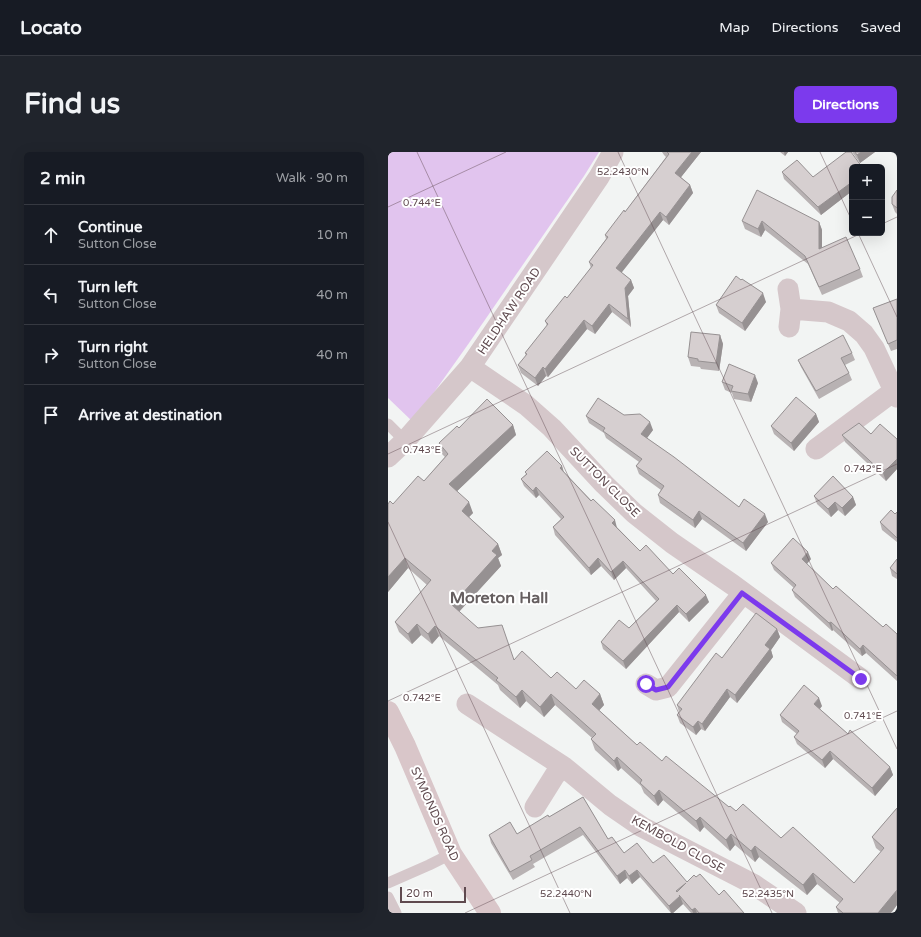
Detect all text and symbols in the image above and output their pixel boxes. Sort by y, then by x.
text: Locato [20,17,82,39]
text: Map [719,19,750,36]
text: Directions [772,19,839,36]
text: Saved [861,19,901,36]
button: Directions [794,86,897,123]
text: Find us [24,87,120,121]
map controls [849,164,885,236]
button: + [849,164,885,200]
text: 52.2430°N [597,166,649,178]
text: 2 min [40,168,85,189]
text: Walk · 90 m [276,170,348,186]
text: 0.744°E [403,197,441,209]
button: − [849,200,885,236]
text: Continue [78,218,142,236]
icon: ahead [40,224,62,246]
text: 10 m [316,227,348,243]
text: Sutton Close [78,236,157,252]
street label: HELDHAW ROAD [475,265,543,357]
text: Turn left [78,278,138,296]
icon: left [40,284,62,306]
text: 40 m [316,287,348,303]
text: Sutton Close [78,296,157,312]
text: Turn right [78,338,148,356]
icon: right [40,344,62,366]
text: 40 m [316,347,348,363]
text: Sutton Close [78,356,157,372]
icon: arrive [40,404,62,426]
text: Arrive at destination [78,406,222,424]
text: 0.743°E [403,444,441,456]
street label: SUTTON CLOSE [567,444,643,520]
text: 0.742°E [844,463,882,475]
district label: Moreton Hall [450,588,548,608]
route end [852,670,870,688]
route start [637,675,655,693]
text: 0.742°E [403,692,441,704]
text: 0.741°E [844,710,882,722]
street label: SYMONDS ROAD [408,765,462,863]
street label: KEMBOLD CLOSE [629,813,727,876]
scale bar [400,885,466,904]
text: 20 m [406,887,433,900]
text: 52.2440°N [540,888,592,900]
text: 52.2435°N [742,888,794,900]

